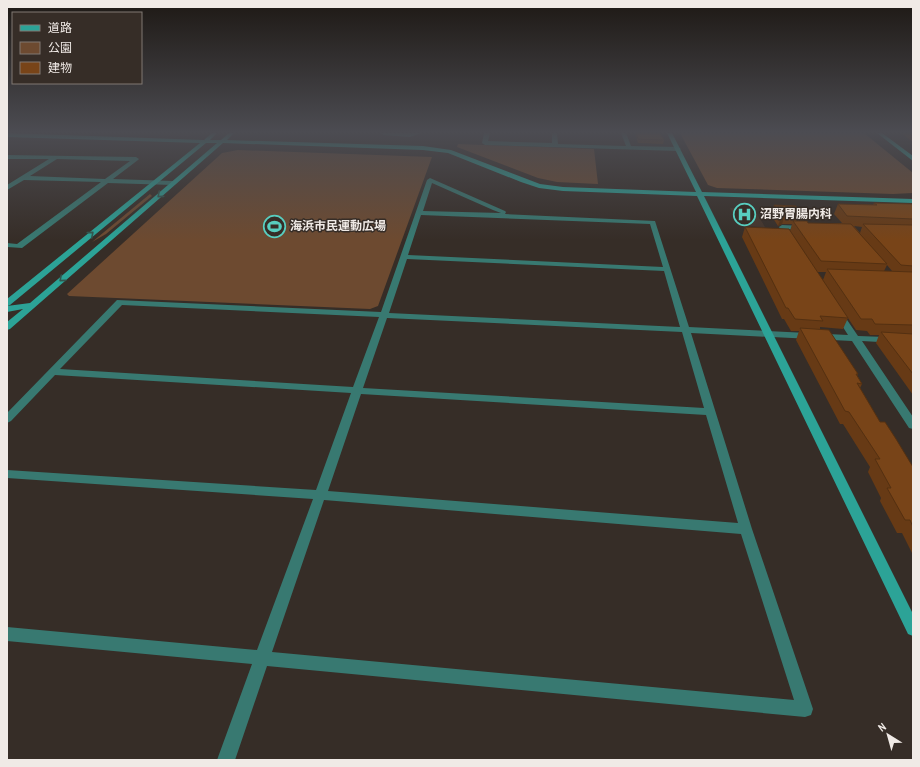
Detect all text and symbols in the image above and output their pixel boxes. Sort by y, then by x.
legend [12,12,142,84]
text: 道路 [48,20,72,36]
text: 公園 [48,40,72,56]
text: 建物 [48,60,72,76]
one-way arrow [158,190,165,197]
hospital icon: 沼野胃腸内科 [731,201,757,227]
place label: 沼野胃腸内科 [760,206,832,222]
sports icon: 海浜市民運動広場 [262,213,288,239]
place label: 海浜市民運動広場 [290,218,386,234]
one-way arrow [86,231,94,238]
one-way arrow [59,275,67,282]
north arrow [868,715,908,755]
text: N [875,719,889,735]

